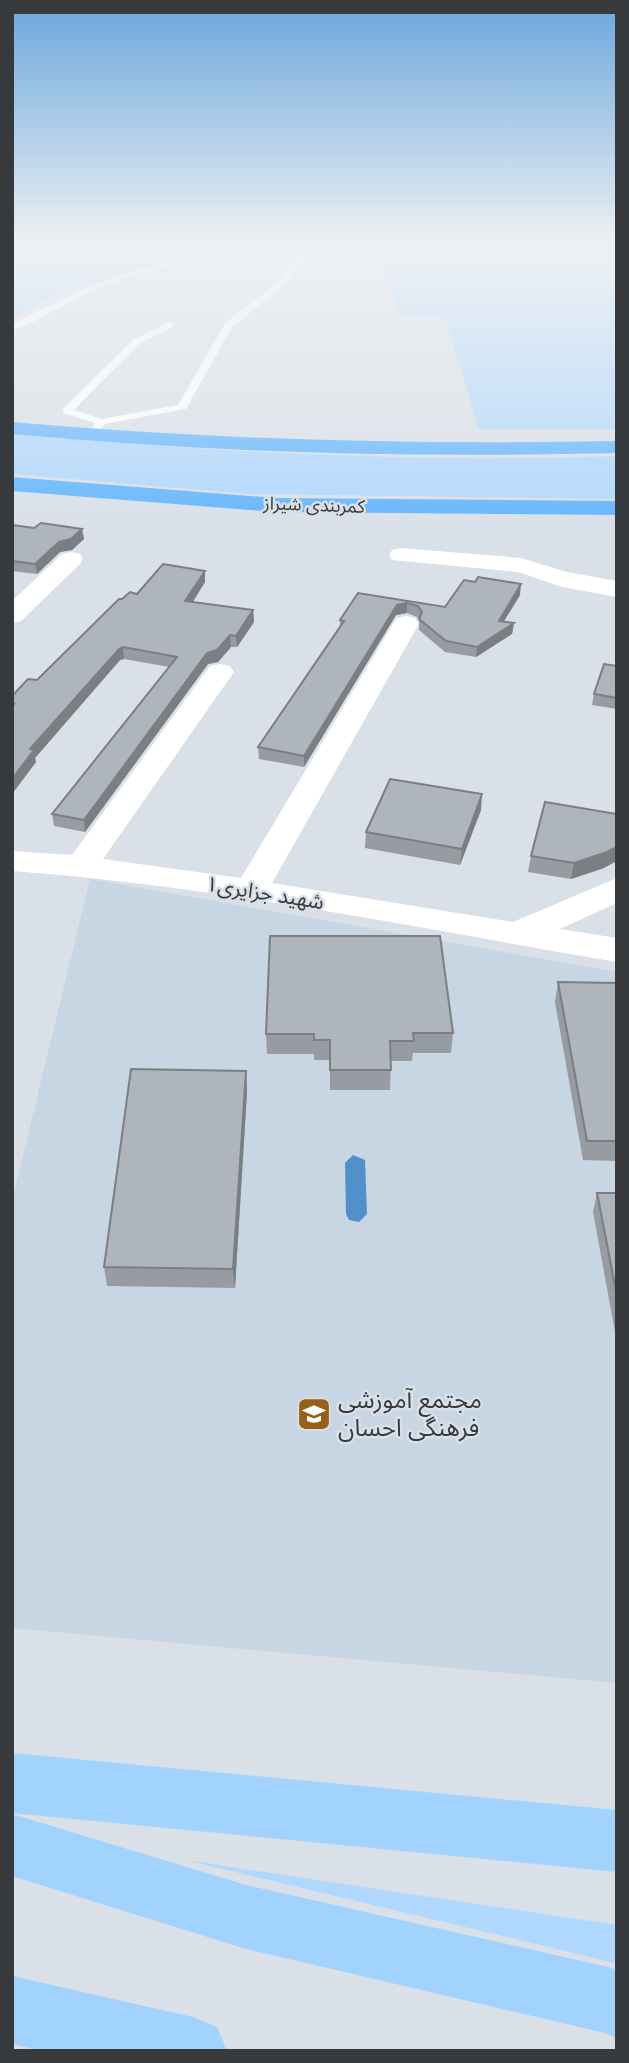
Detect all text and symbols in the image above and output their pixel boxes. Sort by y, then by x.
street label: کمربندی شیراز [262,492,366,518]
street label: شهید جزایری۱ [204,871,326,915]
place label: مجتمع آموزشی فرهنگی احسان [338,1386,482,1442]
school or university icon: مجتمع آموزشی فرهنگی احسان [295,1395,333,1433]

